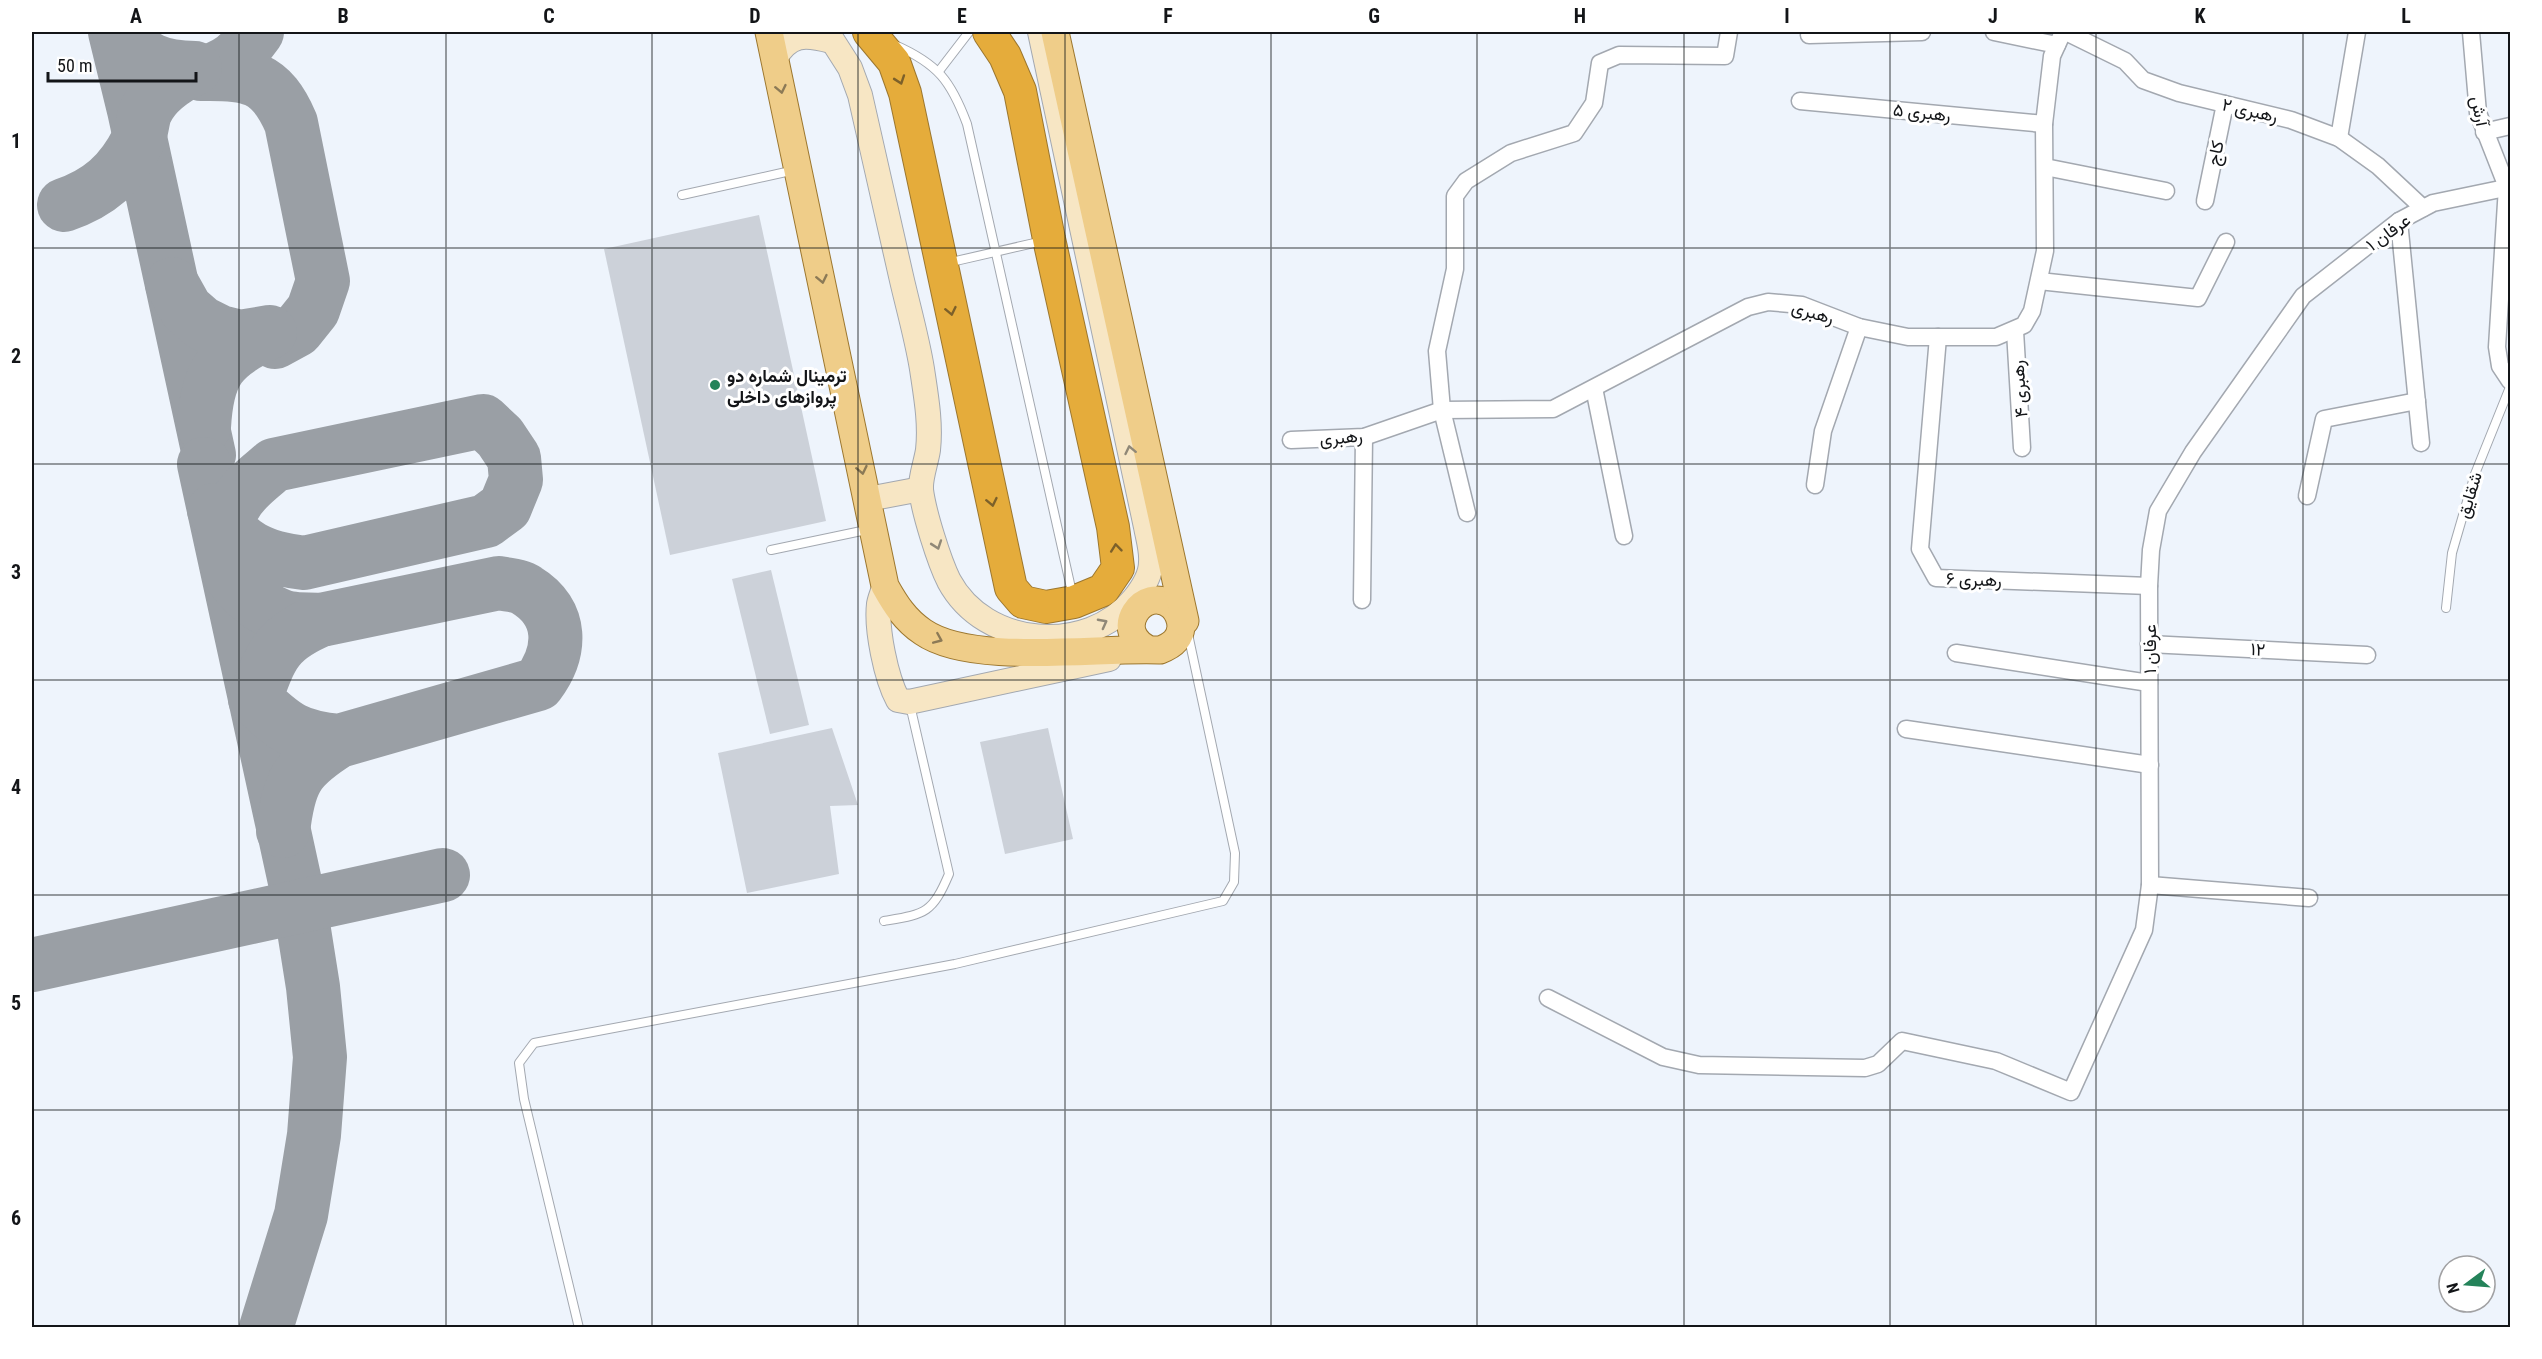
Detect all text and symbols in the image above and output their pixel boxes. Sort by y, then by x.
text: A [130,4,142,28]
text: B [337,4,349,28]
text: C [543,4,555,28]
text: D [749,4,761,28]
text: E [957,4,967,28]
text: F [1163,4,1173,28]
text: G [1368,4,1380,28]
text: H [1574,4,1586,28]
text: I [1784,4,1790,28]
text: J [1988,4,1998,28]
text: K [2194,4,2206,28]
text: L [2401,4,2411,28]
scale bar [48,45,196,83]
text: 50 m [57,55,92,76]
one-way arrow [893,74,906,85]
one-way arrow [774,83,787,93]
street label: رهبری ۲ [2220,93,2280,128]
street label: آرش [2466,94,2494,130]
street label: رهبری ۵ [1892,99,1952,126]
text: 1 [11,129,21,153]
street label: کاج [2202,139,2230,168]
street label: عرفان ۱ [2362,209,2415,256]
one-way arrow [814,274,827,284]
street label: رهبری [1789,296,1837,329]
one-way arrow [944,306,957,316]
text: 2 [11,344,21,368]
street label: رهبری ۴ [2007,359,2032,418]
place label: ترمینال شماره دو پروازهای داخلی [727,365,847,409]
marker: ترمینال شماره دو پروازهای داخلی [708,378,722,392]
street label: رهبری [1319,425,1363,450]
one-way arrow [1124,446,1137,456]
one-way arrow [855,465,868,475]
street label: شقایق [2452,469,2487,521]
one-way arrow [985,496,998,506]
one-way arrow [929,539,942,550]
one-way arrow [1110,544,1122,553]
text: 3 [11,560,21,584]
street label: رهبری ۶ [1946,568,2002,591]
one-way arrow [1097,619,1108,630]
street label: عرفان ۱ [2139,624,2161,674]
one-way arrow [932,632,943,644]
street label: ۱۲ [2250,638,2266,660]
text: 4 [11,775,21,799]
text: 5 [11,991,21,1015]
text: 6 [11,1206,21,1230]
north arrow [2437,1254,2497,1314]
text: N [2443,1281,2464,1295]

